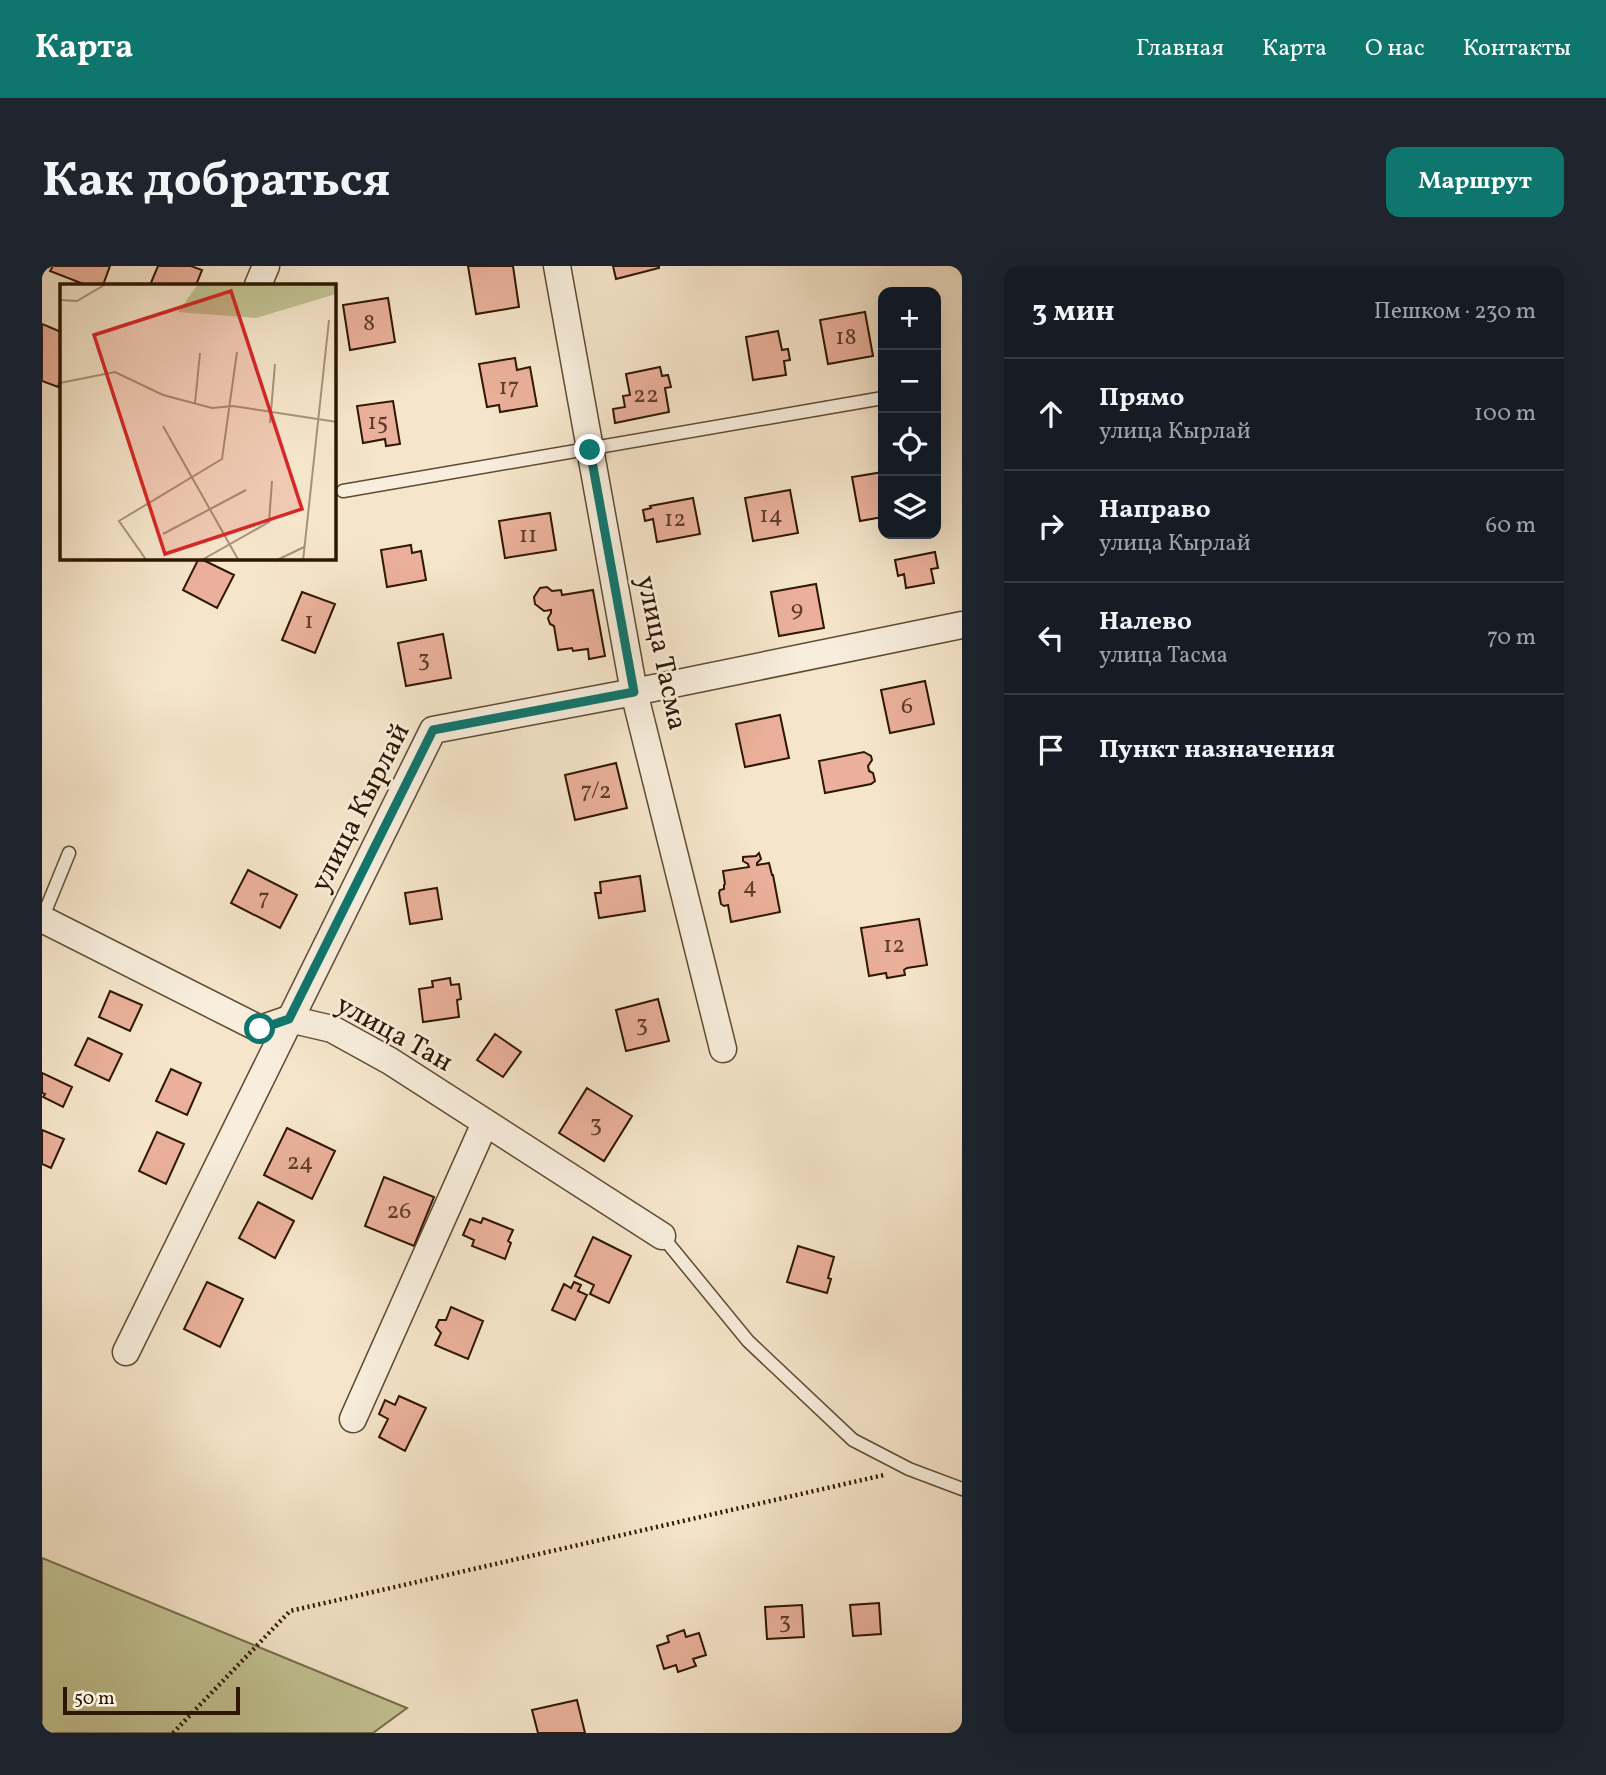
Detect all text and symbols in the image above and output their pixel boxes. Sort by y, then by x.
text: Карта [35,26,133,72]
text: Главная [1136,32,1224,66]
text: Карта [1262,32,1327,66]
text: О нас [1365,32,1425,66]
text: Контакты [1463,32,1571,66]
button: Маршрут [1386,147,1564,217]
text: Как добраться [42,148,390,217]
inset map [60,284,336,560]
map controls [878,287,941,539]
button: + [878,287,941,350]
text: 3 мин [1032,291,1115,333]
text: Пешком · 230 m [1374,296,1536,328]
house number: 8 [363,307,375,341]
house number: 18 [835,321,857,355]
button: − [878,350,941,413]
house number: 17 [499,371,519,405]
house number: 22 [633,379,659,413]
text: Прямо [1099,380,1184,416]
icon: ahead [1032,395,1070,433]
text: 100 m [1474,398,1536,430]
house number: 15 [368,406,388,440]
button: locate [878,413,941,476]
text: улица Кырлай [1099,416,1251,448]
route end [574,434,605,465]
button: layers [878,476,941,539]
text: Направо [1099,492,1211,528]
house number: 14 [759,499,783,533]
house number: 12 [664,503,686,537]
icon: right [1032,507,1070,545]
text: 60 m [1486,510,1536,542]
house number: 11 [519,519,537,553]
text: улица Кырлай [1099,528,1251,560]
street label: улица Тасма [626,572,696,734]
house number: 9 [791,593,803,627]
text: Налево [1099,604,1192,640]
house number: 1 [304,605,314,639]
icon: left [1032,619,1070,657]
text: 70 m [1487,622,1536,654]
text: улица Тасма [1099,640,1228,672]
house number: 3 [418,643,430,677]
house number: 6 [901,690,913,724]
street label: улица Кырлай [302,717,420,899]
icon: arrive [1032,731,1070,769]
text: Пункт назначения [1099,732,1335,768]
house number: 7/2 [580,775,612,809]
house number: 4 [743,870,757,904]
house number: 7 [258,882,270,916]
house number: 12 [883,929,905,963]
street label: улица Тан [328,986,460,1082]
house number: 3 [636,1008,648,1042]
route start [244,1013,275,1044]
house number: 3 [590,1108,602,1142]
house number: 24 [287,1146,313,1180]
house number: 26 [386,1195,412,1229]
house number: 3 [779,1605,791,1639]
scale bar [63,1684,240,1716]
text: 50 m [74,1686,115,1712]

